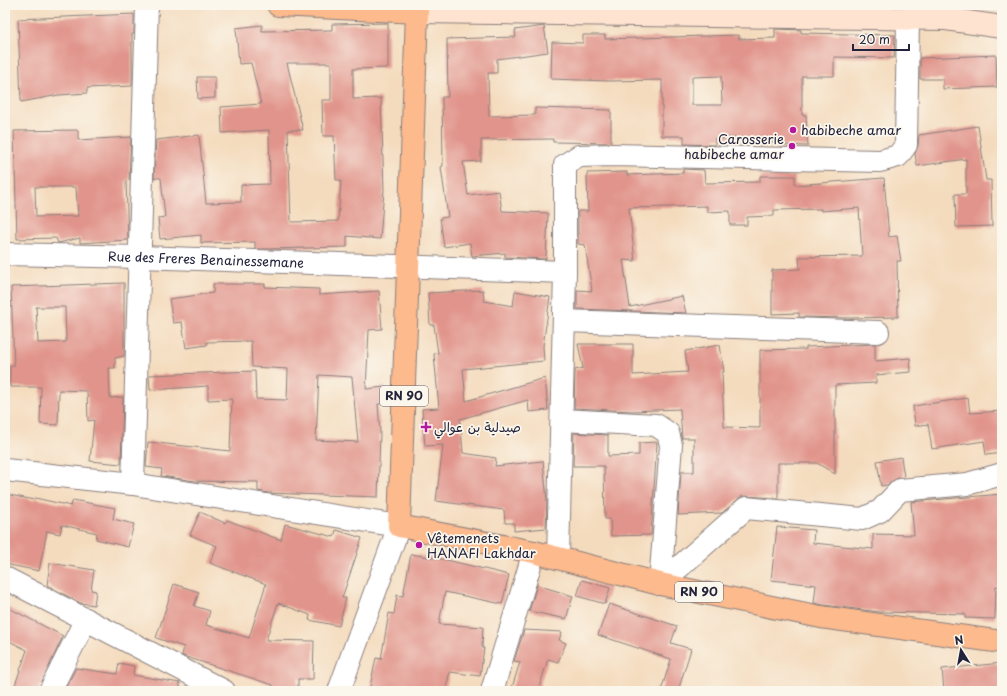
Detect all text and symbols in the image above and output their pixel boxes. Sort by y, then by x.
scale bar [853,26,909,52]
text: 20 m [859,30,890,48]
place label: habibeche amar [801,120,901,139]
marker: habibeche amar [788,125,798,135]
place label: Carosserie habibeche amar [684,129,784,163]
marker: Carosserie habibeche amar [787,141,797,151]
street label: Rue des Freres Benainessemane [108,246,305,272]
road number: RN 90 [380,386,428,406]
place label: صيدلية بن عوالي [434,417,521,439]
marker: صيدلية بن عوالي [421,422,431,432]
place label: Vêtemenets HANAFI Lakhdar [427,528,536,562]
marker: Vêtemenets HANAFI Lakhdar [414,540,424,550]
road number: RN 90 [675,582,723,602]
north arrow [941,630,981,670]
text: N [953,630,965,649]

